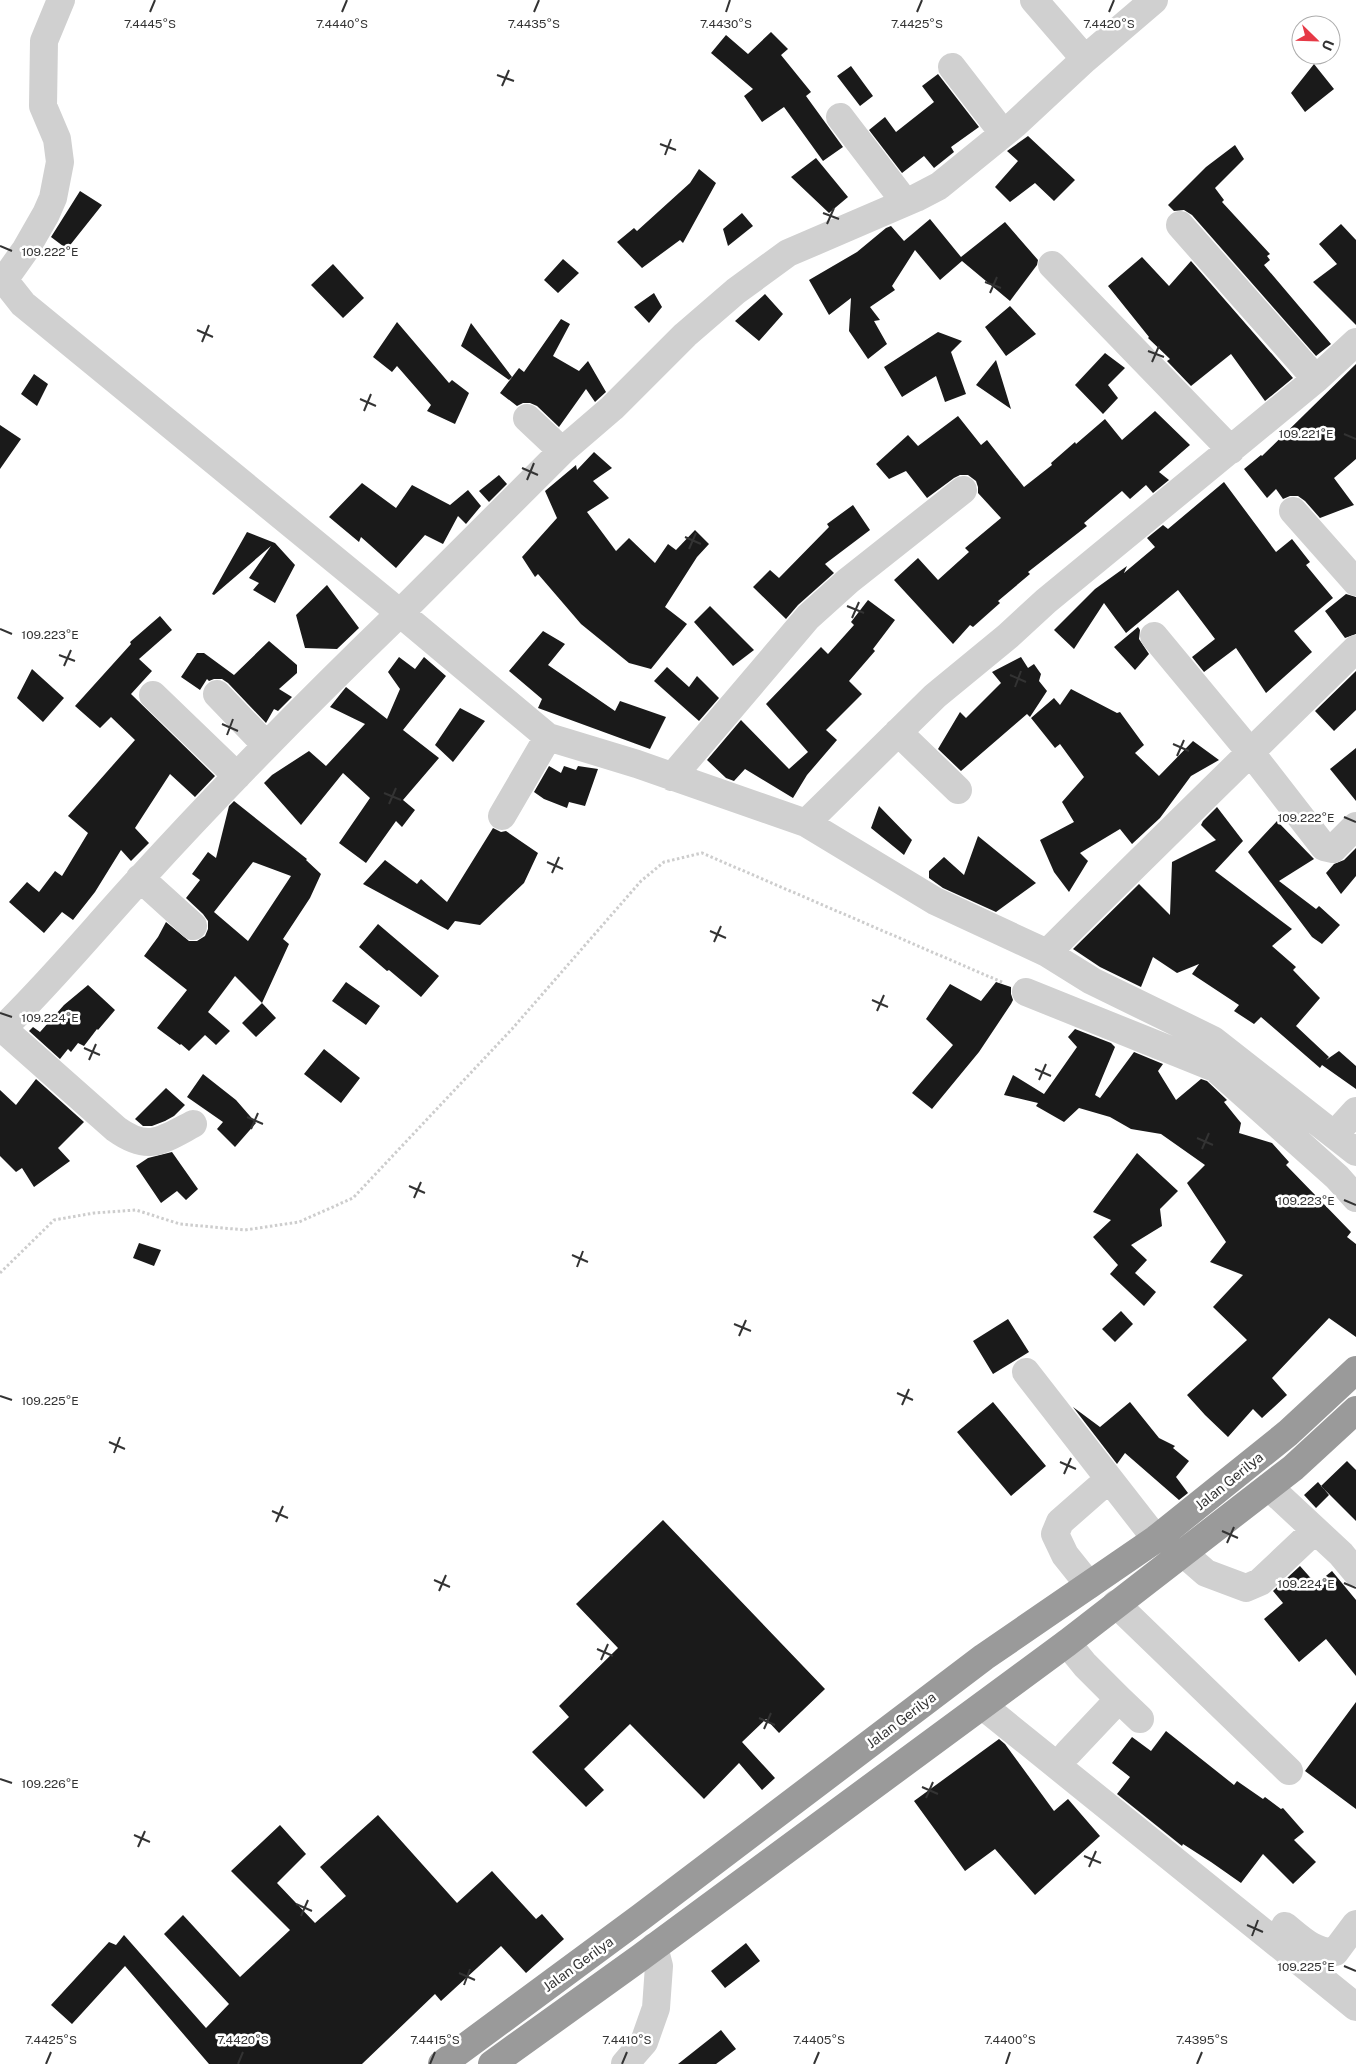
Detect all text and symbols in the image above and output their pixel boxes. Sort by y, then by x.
north arrow [1291,15,1341,65]
text: 7.4445°S [124,17,176,31]
text: 7.4440°S [316,17,368,31]
text: 7.4435°S [508,17,560,31]
text: 7.4430°S [700,17,752,31]
text: 7.4425°S [891,17,943,31]
text: 7.4420°S [1083,17,1135,31]
text: U [1319,37,1337,53]
text: 109.222°E [21,245,79,259]
text: 109.221°E [1279,427,1333,441]
text: 109.223°E [21,628,79,642]
text: 109.222°E [1277,811,1335,825]
text: 109.224°E [21,1011,79,1025]
text: 109.223°E [1277,1194,1335,1208]
text: 109.225°E [21,1394,79,1408]
street label: Jalan Gerilya [1192,1449,1266,1513]
text: 109.224°E [1277,1577,1335,1591]
street label: Jalan Gerilya [863,1689,939,1751]
text: 109.226°E [21,1777,79,1791]
street label: Jalan Gerilya [540,1933,616,1995]
text: 109.225°E [1277,1960,1335,1974]
text: 7.4425°S [25,2033,77,2047]
text: 7.4420°S [217,2033,269,2047]
text: 7.4415°S [410,2033,460,2047]
text: 7.4410°S [602,2033,652,2047]
text: 7.4405°S [793,2033,845,2047]
text: 7.4400°S [984,2033,1036,2047]
text: 7.4395°S [1176,2033,1228,2047]

